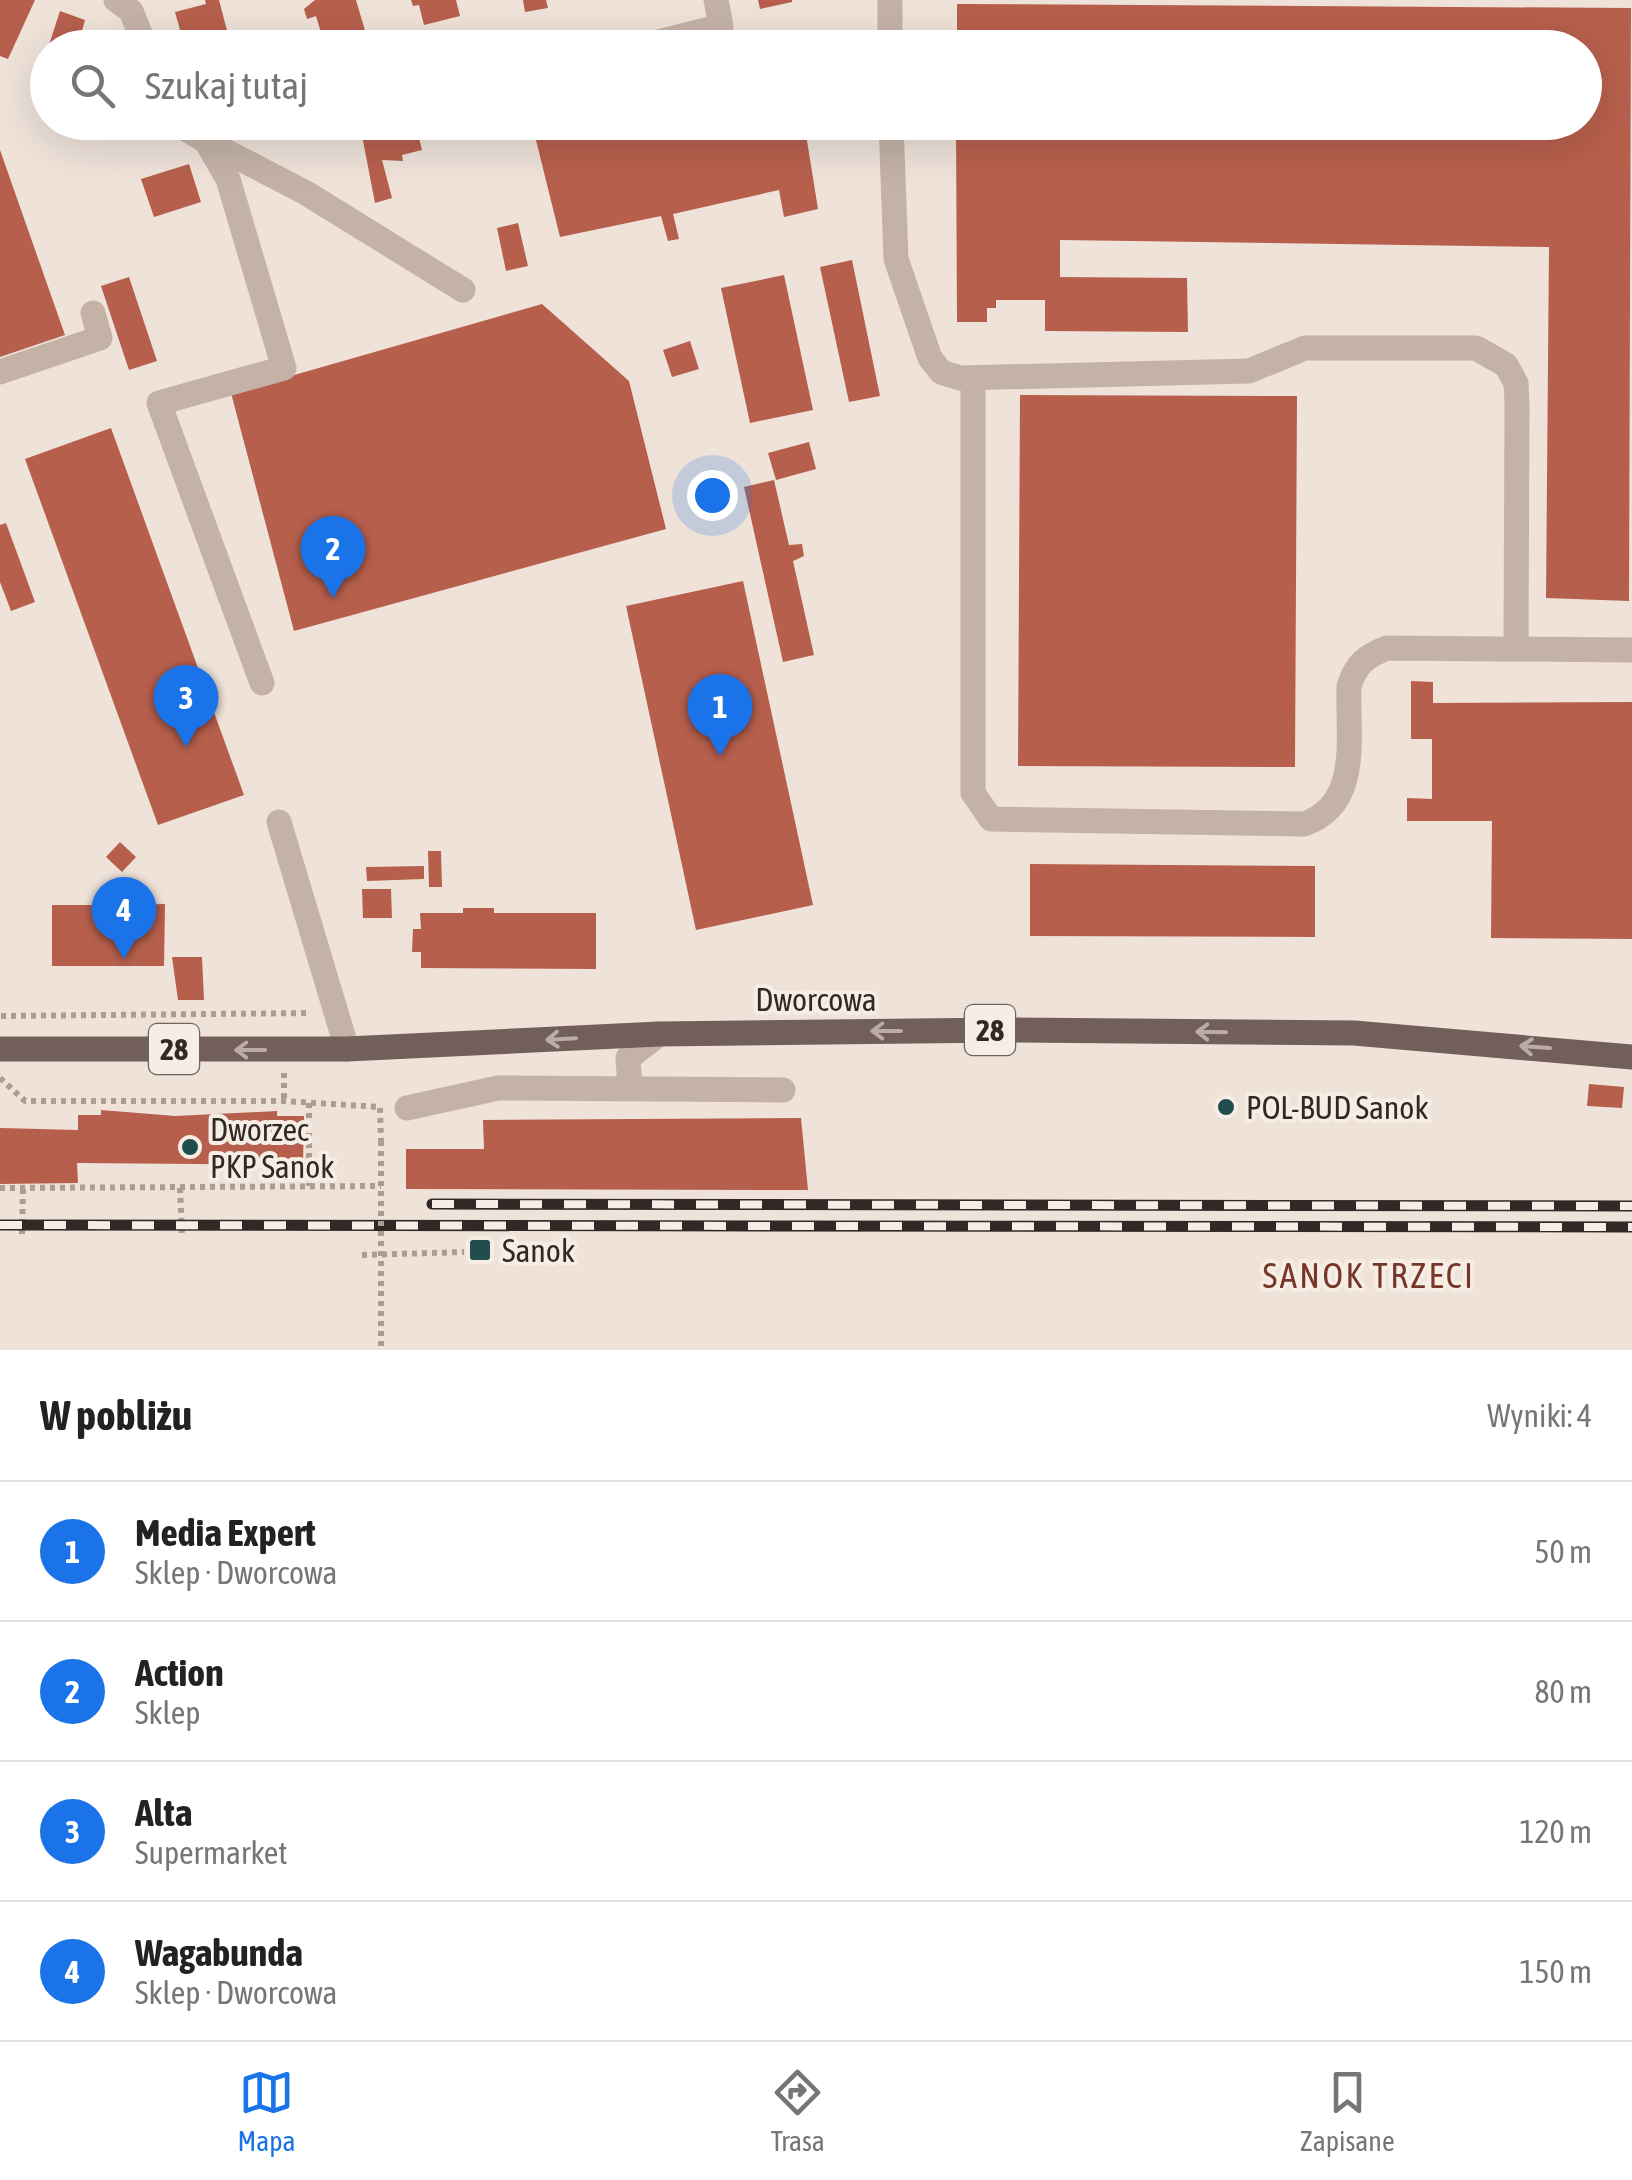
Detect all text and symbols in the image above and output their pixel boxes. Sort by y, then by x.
search box [30,30,1602,140]
icon: search [65,58,120,113]
text: Szukaj tutaj [145,64,308,107]
your location [687,470,738,521]
pin: 2 [300,516,366,598]
pin: 3 [154,664,218,747]
pin: 1 [688,674,752,756]
pin: 4 [92,876,156,959]
street label: Dworcowa [755,981,877,1018]
road number: 28 [965,1005,1015,1055]
one-way arrow [870,1022,902,1040]
one-way arrow [1195,1022,1228,1042]
road number: 28 [149,1024,199,1074]
one-way arrow [545,1030,577,1049]
one-way arrow [1520,1037,1552,1056]
one-way arrow [234,1040,266,1060]
place label: POL-BUD Sanok [1246,1089,1428,1126]
marker: POL-BUD Sanok [1215,1096,1237,1118]
place label: Dworzec PKP Sanok [210,1111,334,1185]
marker: Dworzec PKP Sanok [179,1136,201,1158]
place label: Sanok [502,1232,575,1269]
marker: Sanok [467,1237,493,1263]
district label: SANOK TRZECI [1262,1255,1476,1295]
text: W pobliżu [40,1391,192,1439]
text: Wyniki: 4 [1487,1397,1592,1434]
text: Media Expert [135,1511,316,1554]
text: 1 [65,1533,80,1570]
text: 50 m [1534,1533,1592,1570]
text: Sklep · Dworcowa [135,1554,337,1591]
text: Action [135,1651,224,1694]
text: 2 [65,1673,80,1710]
text: 80 m [1534,1673,1592,1710]
text: Sklep [135,1694,200,1731]
text: Alta [135,1791,192,1834]
text: 3 [65,1813,80,1850]
text: 120 m [1519,1813,1592,1850]
text: Supermarket [135,1834,288,1871]
text: Wagabunda [135,1931,303,1974]
text: 4 [65,1953,80,1990]
text: 150 m [1519,1953,1592,1990]
text: Sklep · Dworcowa [135,1974,337,2011]
tab: Mapa [237,2065,295,2157]
tab: Trasa [770,2065,825,2157]
tab: Zapisane [1300,2065,1395,2157]

